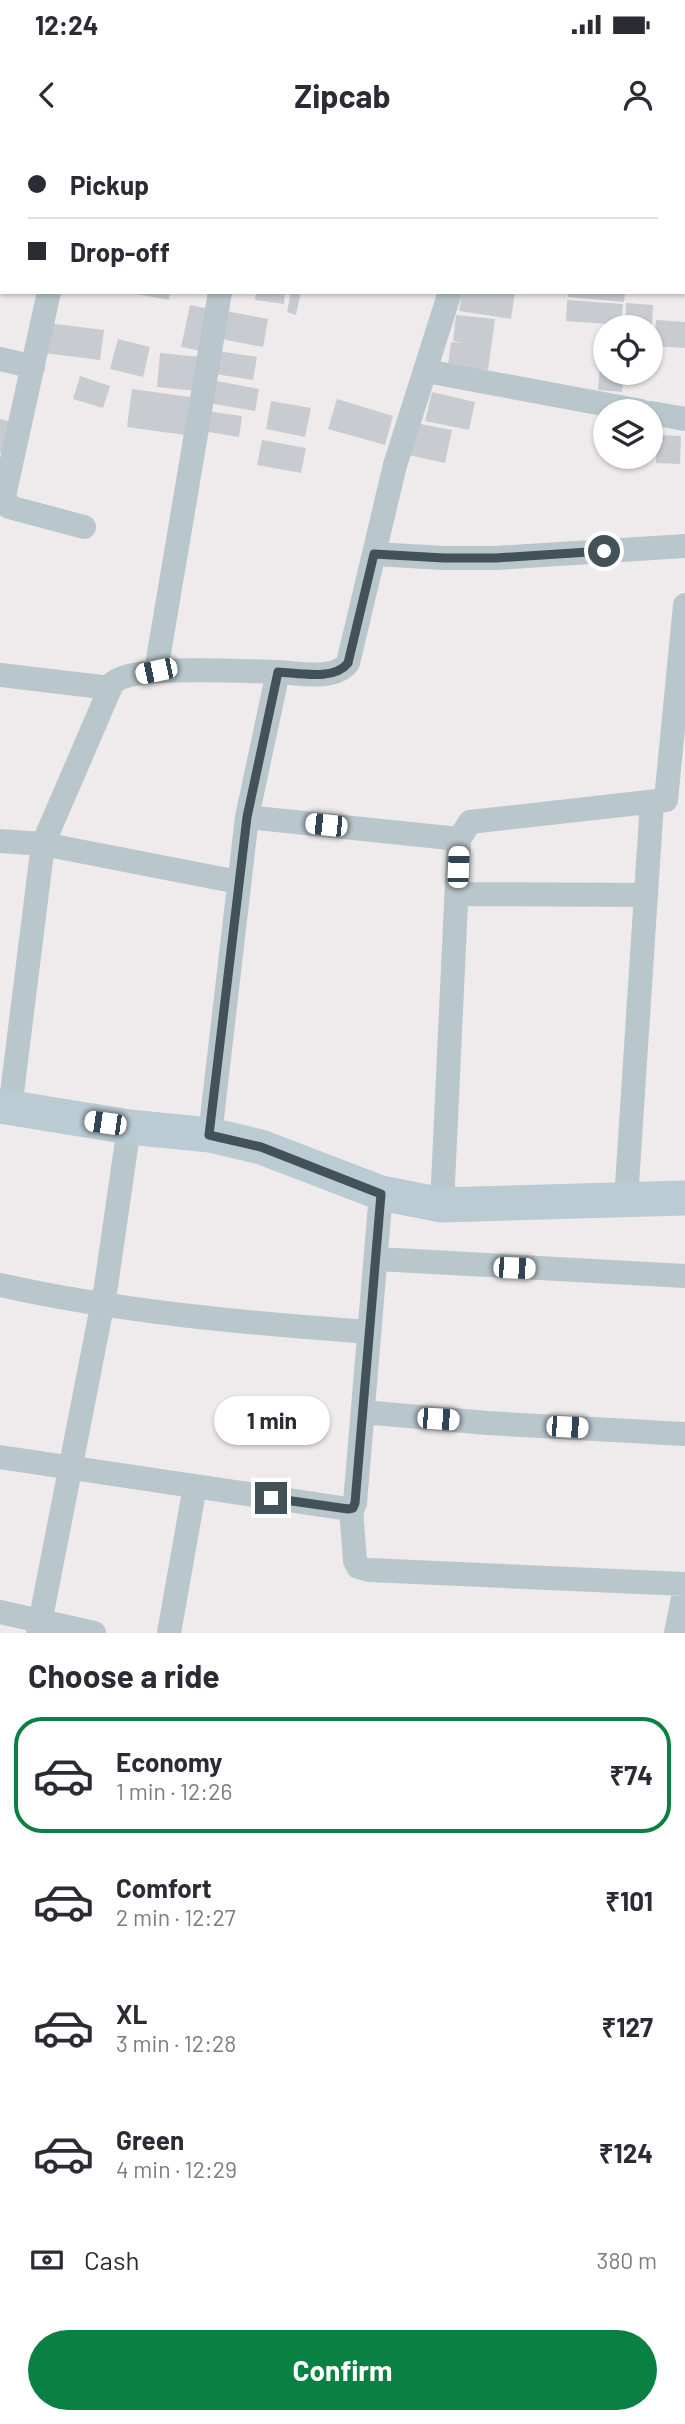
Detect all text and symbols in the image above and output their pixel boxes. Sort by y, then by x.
text: 12:24 [35,9,99,40]
icon: back [28,76,66,114]
text: Zipcab [294,76,391,114]
icon: person [619,76,657,114]
text: Pickup [70,169,149,200]
text: Drop-off [70,236,170,267]
map controls [593,315,663,469]
button: locate [593,315,663,385]
button: layers [593,399,663,469]
route start [588,535,620,567]
car [134,656,179,686]
car [305,812,348,838]
car [447,846,470,888]
car [83,1110,128,1136]
car [493,1257,536,1279]
callout: 1 min [213,1396,329,1446]
text: 1 min [247,1406,297,1434]
car [417,1407,460,1431]
car [546,1415,589,1439]
route end [255,1482,287,1514]
text: Choose a ride [28,1656,220,1694]
icon: car [32,1744,95,1807]
text: Economy [116,1746,222,1777]
text: ₹74 [610,1759,653,1790]
text: 1 min · 12:26 [116,1777,232,1805]
icon: car [32,1870,95,1933]
text: Comfort [116,1872,212,1903]
text: ₹101 [605,1885,653,1916]
text: 2 min · 12:27 [116,1903,236,1931]
icon: car [32,1996,95,2059]
text: XL [116,1998,147,2029]
text: ₹127 [601,2011,653,2042]
text: 3 min · 12:28 [116,2029,236,2057]
icon: car [32,2122,95,2185]
text: Green [116,2124,184,2155]
text: ₹124 [599,2137,653,2168]
text: 4 min · 12:29 [116,2155,237,2183]
icon: cash [28,2241,66,2279]
text: Cash [84,2244,139,2275]
text: 380 m [597,2246,657,2274]
button: Confirm [28,2330,657,2410]

